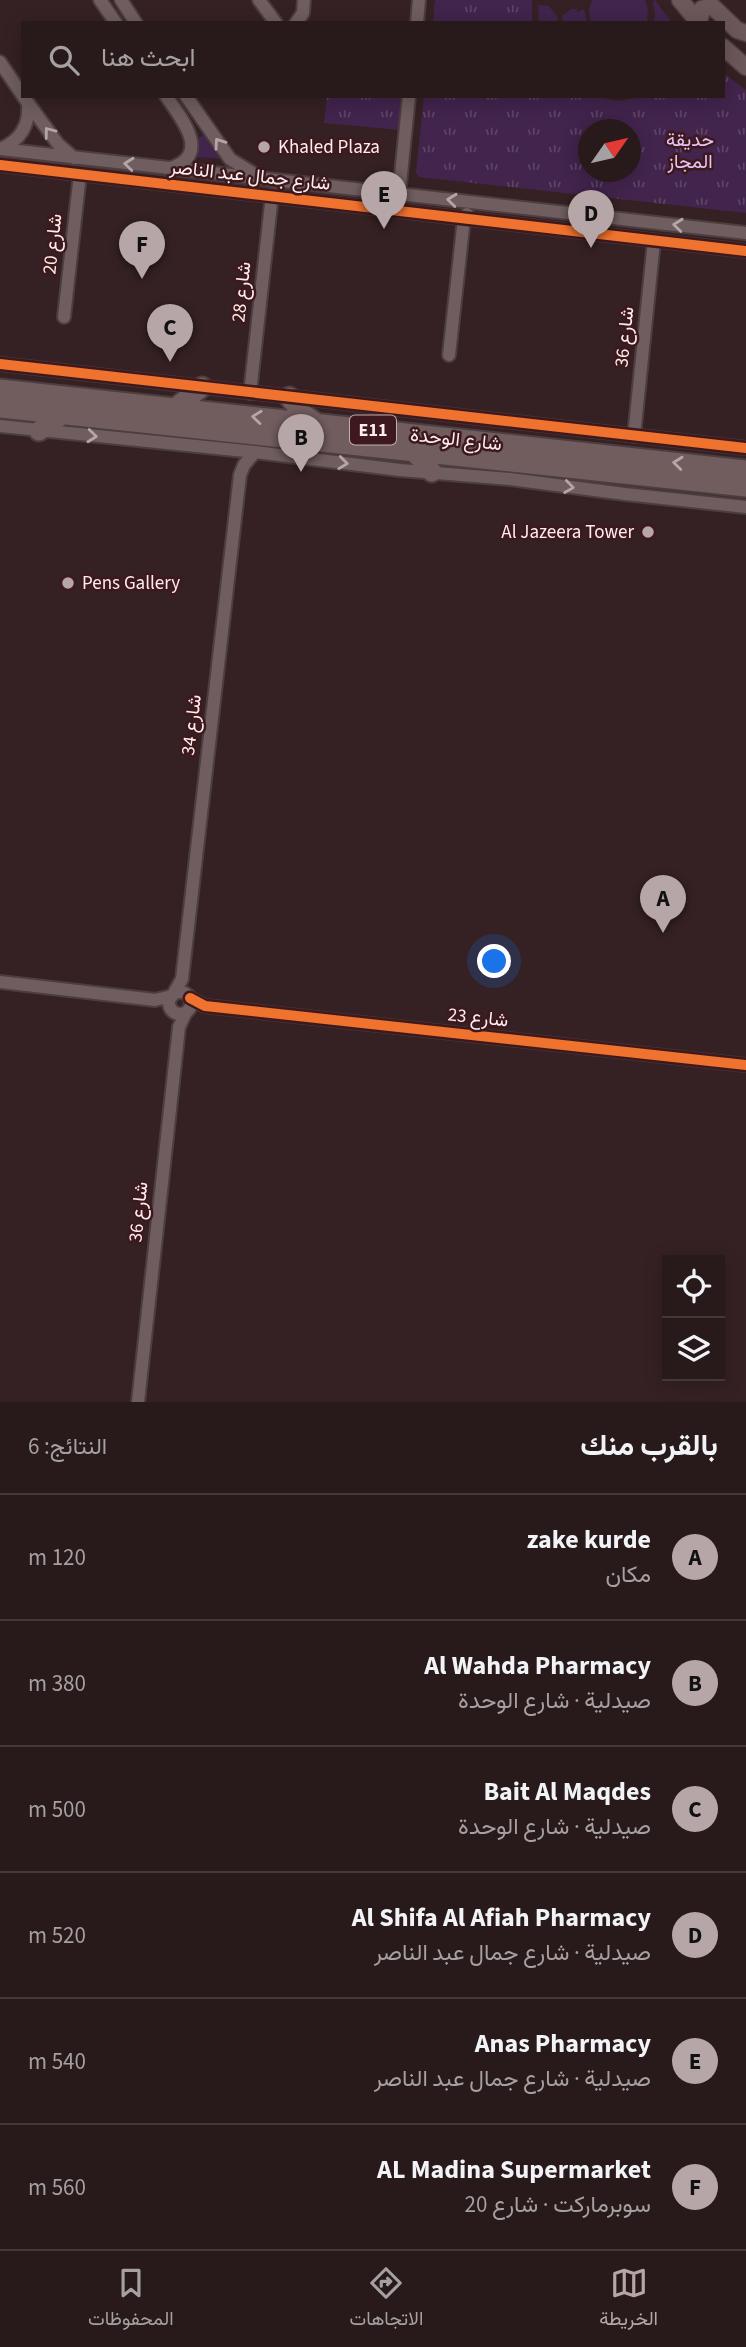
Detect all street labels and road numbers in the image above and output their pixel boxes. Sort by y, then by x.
street label: شارع جمال عبد الناصر [167,154,332,198]
street label: شارع 20 [36,212,70,276]
street label: شارع 28 [225,260,259,324]
street label: شارع 36 [608,305,642,369]
road number: E11 [350,416,396,444]
street label: شارع الوحدة [409,422,503,458]
street label: شارع 34 [175,693,209,757]
street label: شارع 23 [446,1001,510,1035]
street label: شارع 36 [122,1180,156,1244]

